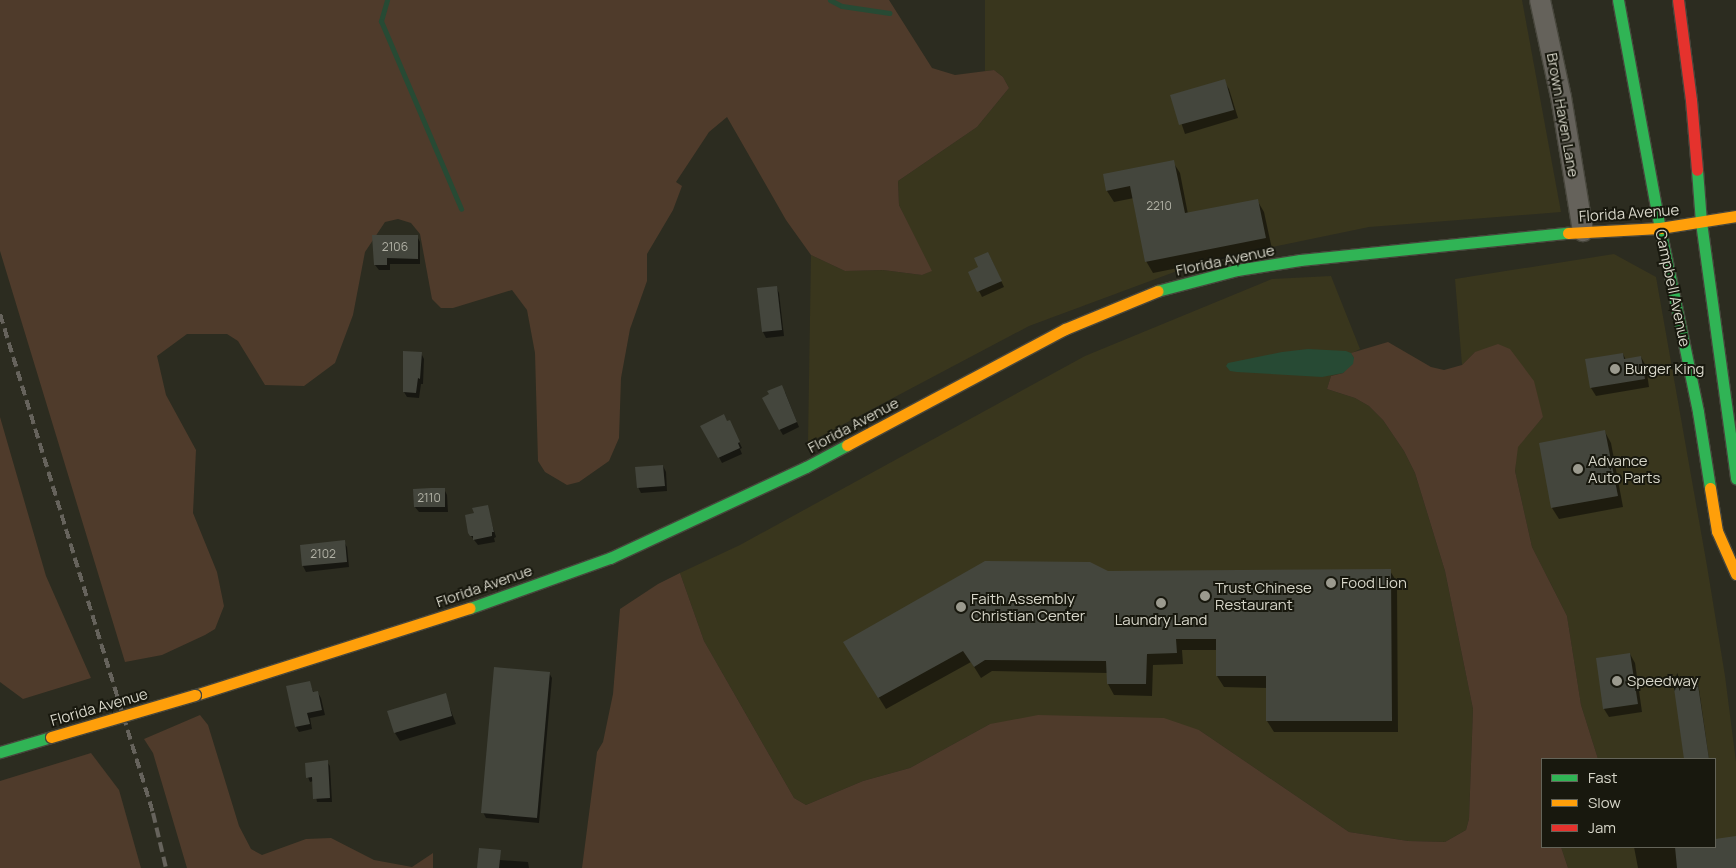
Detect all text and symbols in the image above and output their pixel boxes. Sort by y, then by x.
street label: Brown Haven Lane [1543,51,1583,179]
house number: 2210 [1146,199,1172,213]
street label: Florida Avenue [1578,201,1680,225]
street label: Campbell Avenue [1652,228,1694,348]
house number: 2106 [382,240,408,254]
street label: Florida Avenue [1174,241,1276,279]
place label: Burger King [1625,360,1704,378]
marker: Burger King [1609,363,1621,375]
street label: Florida Avenue [804,393,902,457]
place label: Advance Auto Parts [1588,451,1660,486]
marker: Advance Auto Parts [1572,463,1584,475]
house number: 2110 [417,491,441,505]
house number: 2102 [310,547,336,561]
street label: Florida Avenue [434,561,534,611]
place label: Food Lion [1341,574,1407,592]
marker: Food Lion [1325,577,1337,589]
place label: Trust Chinese Restaurant [1215,578,1312,613]
place label: Faith Assembly Christian Center [971,589,1085,624]
marker: Trust Chinese Restaurant [1199,590,1211,602]
marker: Laundry Land [1155,597,1167,609]
marker: Faith Assembly Christian Center [955,601,967,613]
place label: Laundry Land [1115,611,1207,629]
place label: Speedway [1627,672,1698,690]
marker: Speedway [1611,675,1623,687]
street label: Florida Avenue [48,685,150,729]
legend [1541,758,1716,848]
text: Fast [1588,767,1617,788]
text: Slow [1588,792,1621,813]
text: Jam [1588,817,1616,838]

